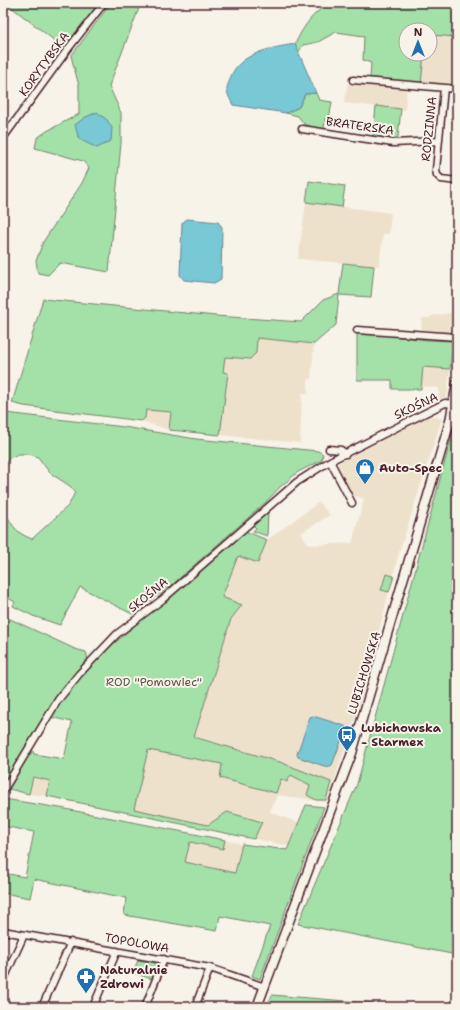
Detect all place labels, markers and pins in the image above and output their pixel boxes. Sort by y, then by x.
shop icon: Auto-Spec [354,457,376,485]
place label: Auto-Spec [379,460,442,476]
place label: Lubichowska - Starmex [361,720,442,750]
bus stop icon: Lubichowska - Starmex [336,724,358,752]
place label: Naturalnie Zdrowi [100,962,168,992]
pharmacy icon: Naturalnie Zdrowi [75,966,97,994]

